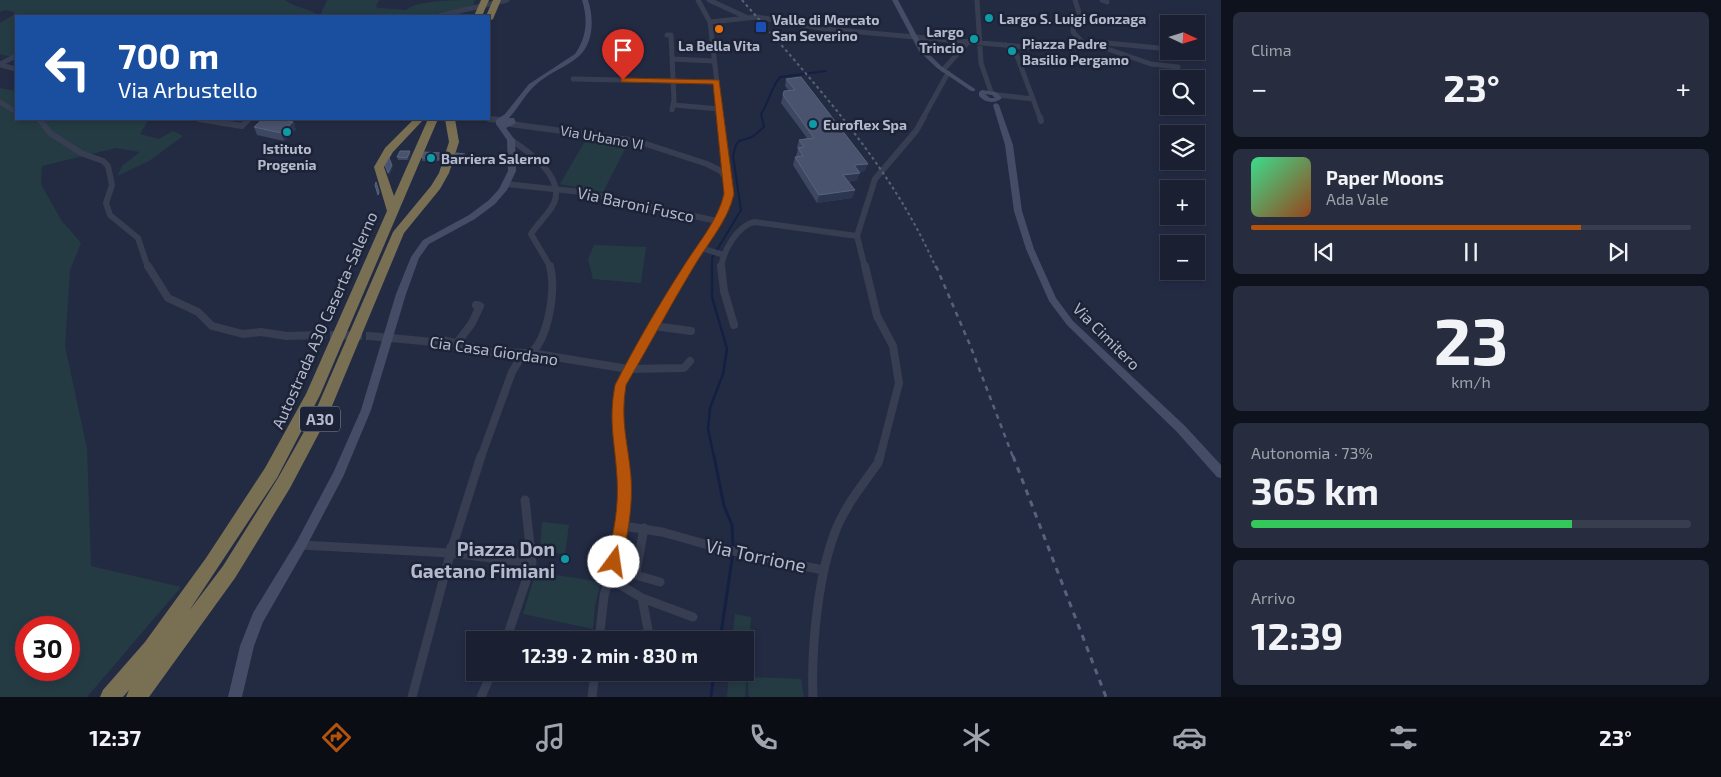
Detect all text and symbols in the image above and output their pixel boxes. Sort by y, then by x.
place label: Largo S. Luigi Gonzaga [999,10,1146,27]
place label: Valle di Mercato San Severino [772,11,880,44]
marker: Largo S. Luigi Gonzaga [983,12,995,24]
north arrow [1160,15,1205,60]
map controls [1160,15,1205,280]
marker: Valle di Mercato San Severino [754,20,768,34]
marker: La Bella Vita [713,23,725,35]
place label: Largo Trincio [919,23,964,56]
pin [602,29,644,80]
marker: Largo Trincio [968,33,980,45]
text: 700 m [118,34,219,76]
icon: left [35,35,100,100]
place label: Piazza Padre Basilio Pergamo [1022,35,1129,68]
icon: arrive [609,36,637,64]
place label: La Bella Vita [678,37,760,54]
text: Clima [1251,40,1292,59]
marker: Piazza Padre Basilio Pergamo [1006,45,1018,57]
text: 23° [1443,64,1500,110]
button: search [1160,70,1205,115]
text: − [1251,71,1267,105]
text: + [1676,71,1691,105]
text: Via Arbustello [118,76,258,102]
place label: Euroflex Spa [823,116,907,133]
marker: Euroflex Spa [807,118,819,130]
street label: Via Urbano VI [559,121,645,153]
button: layers [1160,125,1205,170]
marker: Istituto Progenia [281,126,293,138]
place label: Istituto Progenia [258,140,317,173]
place label: Barriera Salerno [441,150,550,167]
marker: Barriera Salerno [425,152,437,164]
text: Paper Moons [1326,166,1444,189]
button: + [1160,180,1205,225]
street label: Via Baroni Fusco [576,182,696,226]
text: Ada Vale [1326,189,1389,208]
street label: Autostrada A30 Caserta-Salerno [267,208,381,432]
button: − [1160,235,1205,280]
icon: previous [1310,238,1338,266]
icon: pause [1457,238,1485,266]
icon: next [1604,238,1632,266]
street label: Via Cimitero [1069,298,1145,374]
text: 23 [1434,300,1508,378]
street label: Cia Casa Giordano [429,332,559,368]
text: km/h [1451,372,1491,391]
road number: A30 [300,406,340,432]
text: Autonomia · 73% [1251,443,1373,462]
text: 365 km [1251,467,1379,513]
street label: Via Torrione [704,533,808,577]
position arrow [587,535,639,587]
place label: Piazza Don Gaetano Fimiani [410,537,555,582]
marker: Piazza Don Gaetano Fimiani [559,553,571,565]
text: Arrivo [1251,588,1295,607]
text: 12:39 [1251,612,1343,658]
speed limit sign: 30 [15,616,80,681]
text: 12:39 · 2 min · 830 m [522,644,698,667]
icon: directions [319,720,354,755]
icon: music [533,720,568,755]
icon: phone [746,720,781,755]
icon: climate [959,720,994,755]
icon: car [1172,720,1207,755]
icon: filters [1386,720,1421,755]
text: 12:37 [89,724,141,750]
text: 23° [1599,724,1632,750]

